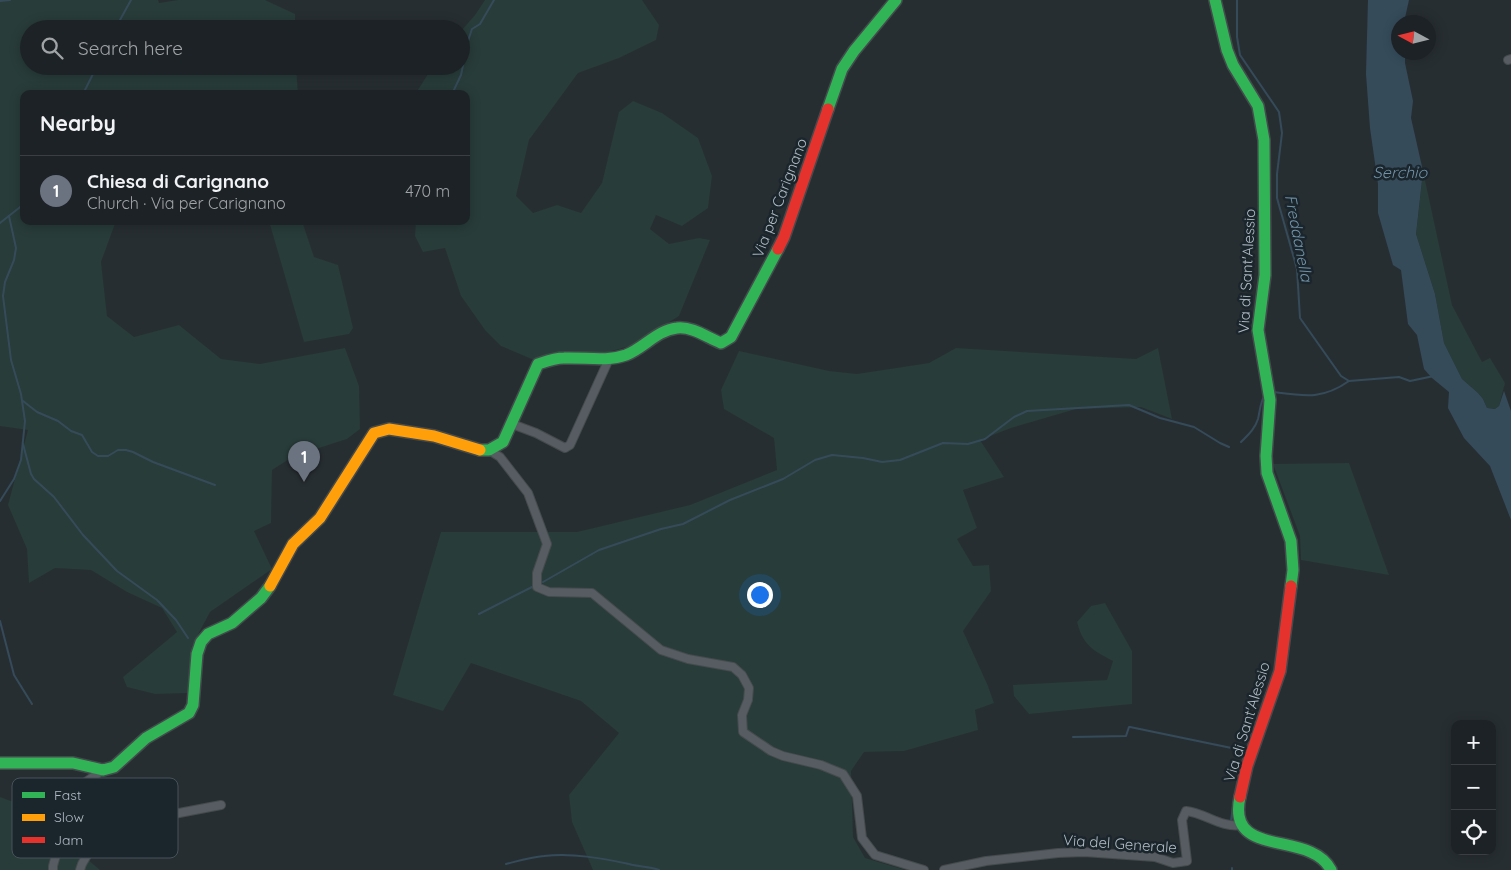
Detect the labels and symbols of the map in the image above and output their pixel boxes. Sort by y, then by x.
north arrow [1391,15,1436,60]
street label: Via per Carignano [748,135,811,260]
water label: Serchio [1373,162,1428,182]
water label: Freddanella [1281,193,1317,284]
street label: Via di Sant'Alessio [1234,208,1259,334]
pin: 1 [288,441,320,482]
your location [747,582,773,608]
street label: Via di Sant'Alessio [1219,659,1274,784]
legend [12,778,178,858]
text: Fast [54,786,82,804]
text: Slow [54,808,84,826]
street label: Via del Generale [1063,830,1178,857]
text: Jam [54,831,83,849]

